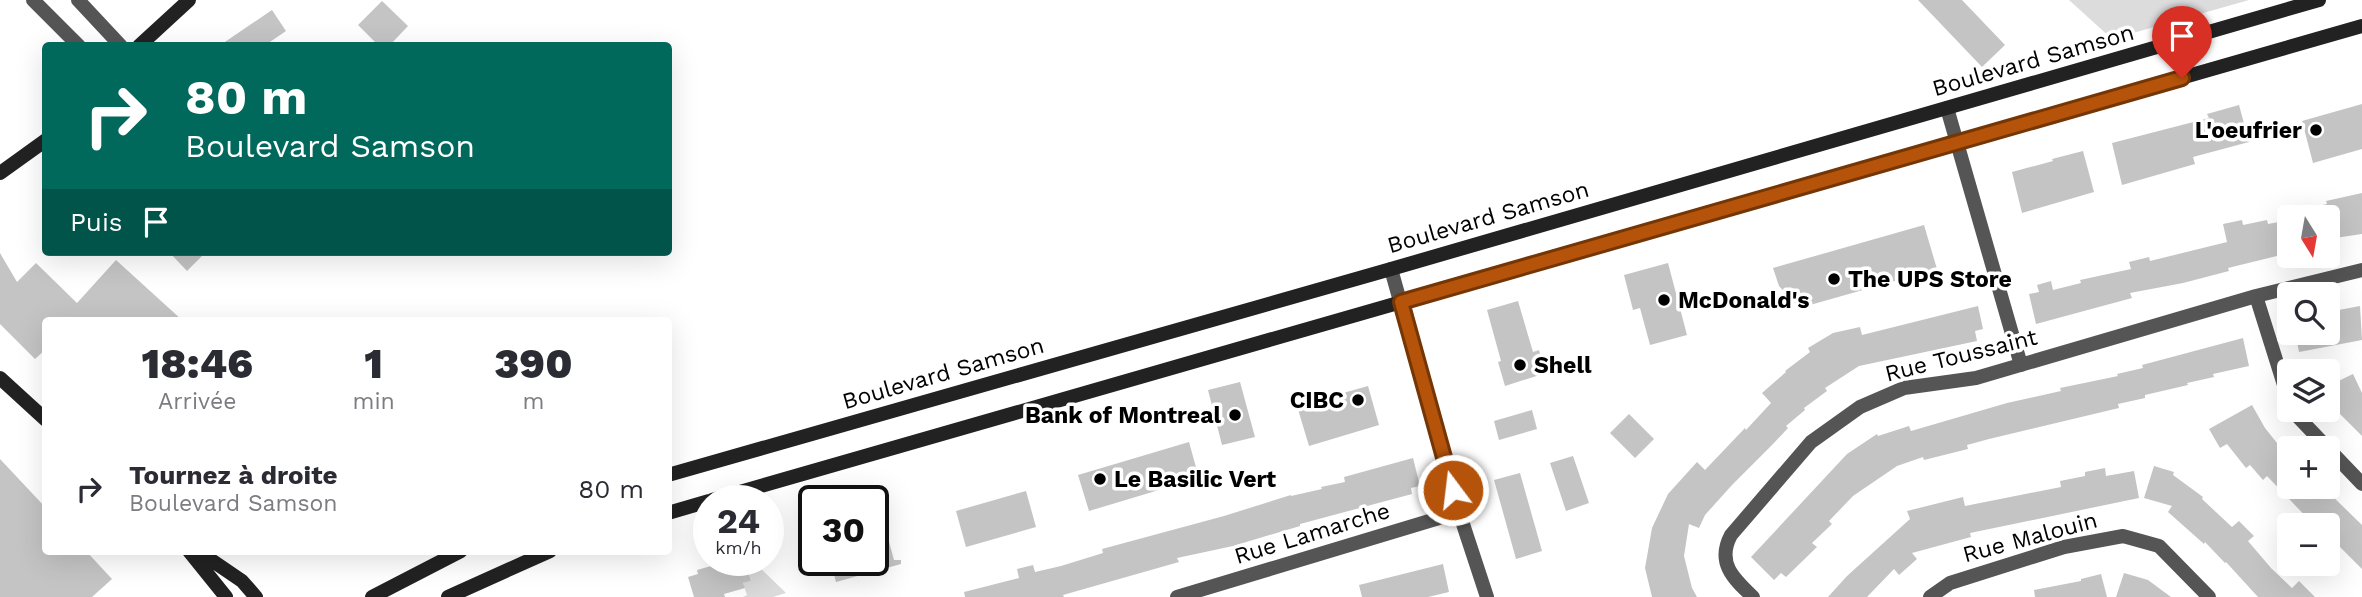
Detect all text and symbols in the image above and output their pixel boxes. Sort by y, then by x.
pin [2152,6,2212,78]
icon: arrive [2163,17,2201,55]
street label: Boulevard Samson [1929,19,2137,102]
text: 80 m [185,68,307,126]
icon: right [70,70,161,161]
place label: L'oeufrier [2195,117,2302,144]
marker: L'oeufrier [2308,122,2324,138]
text: Boulevard Samson [185,127,475,165]
street label: Boulevard Samson [1384,176,1592,259]
icon: arrive [137,203,175,241]
north arrow [2277,205,2340,268]
map controls [2277,205,2340,576]
text: Puis [70,207,123,237]
place label: The UPS Store [1848,266,2012,293]
marker: The UPS Store [1826,271,1842,287]
button: search [2277,282,2340,345]
place label: McDonald's [1678,287,1810,314]
marker: McDonald's [1656,292,1672,308]
street label: Rue Toussaint [1882,323,2041,387]
street label: Boulevard Samson [839,332,1047,415]
text: 18:46 [141,339,253,388]
text: 1 [364,339,383,388]
text: 390 [494,339,573,388]
place label: Shell [1534,352,1592,379]
marker: Shell [1512,357,1528,373]
button: layers [2277,359,2340,422]
place label: CIBC [1290,387,1344,414]
text: Arrivée [158,388,237,415]
text: min [353,388,395,415]
text: m [522,388,544,415]
marker: CIBC [1350,392,1366,408]
place label: Bank of Montreal [1025,402,1221,429]
marker: Bank of Montreal [1227,407,1243,423]
button: + [2277,436,2340,499]
position arrow [1416,453,1490,527]
text: Tournez à droite [129,460,338,490]
place label: Le Basilic Vert [1114,466,1276,493]
icon: right [70,470,108,508]
marker: Le Basilic Vert [1092,471,1108,487]
text: 80 m [578,474,644,504]
speed limit sign: 30 [798,485,889,576]
text: Boulevard Samson [129,490,338,517]
street label: Rue Lamarche [1231,497,1393,570]
text: 24 [717,500,760,542]
street label: Rue Malouin [1960,507,2100,568]
button: − [2277,513,2340,576]
text: km/h [715,537,762,558]

